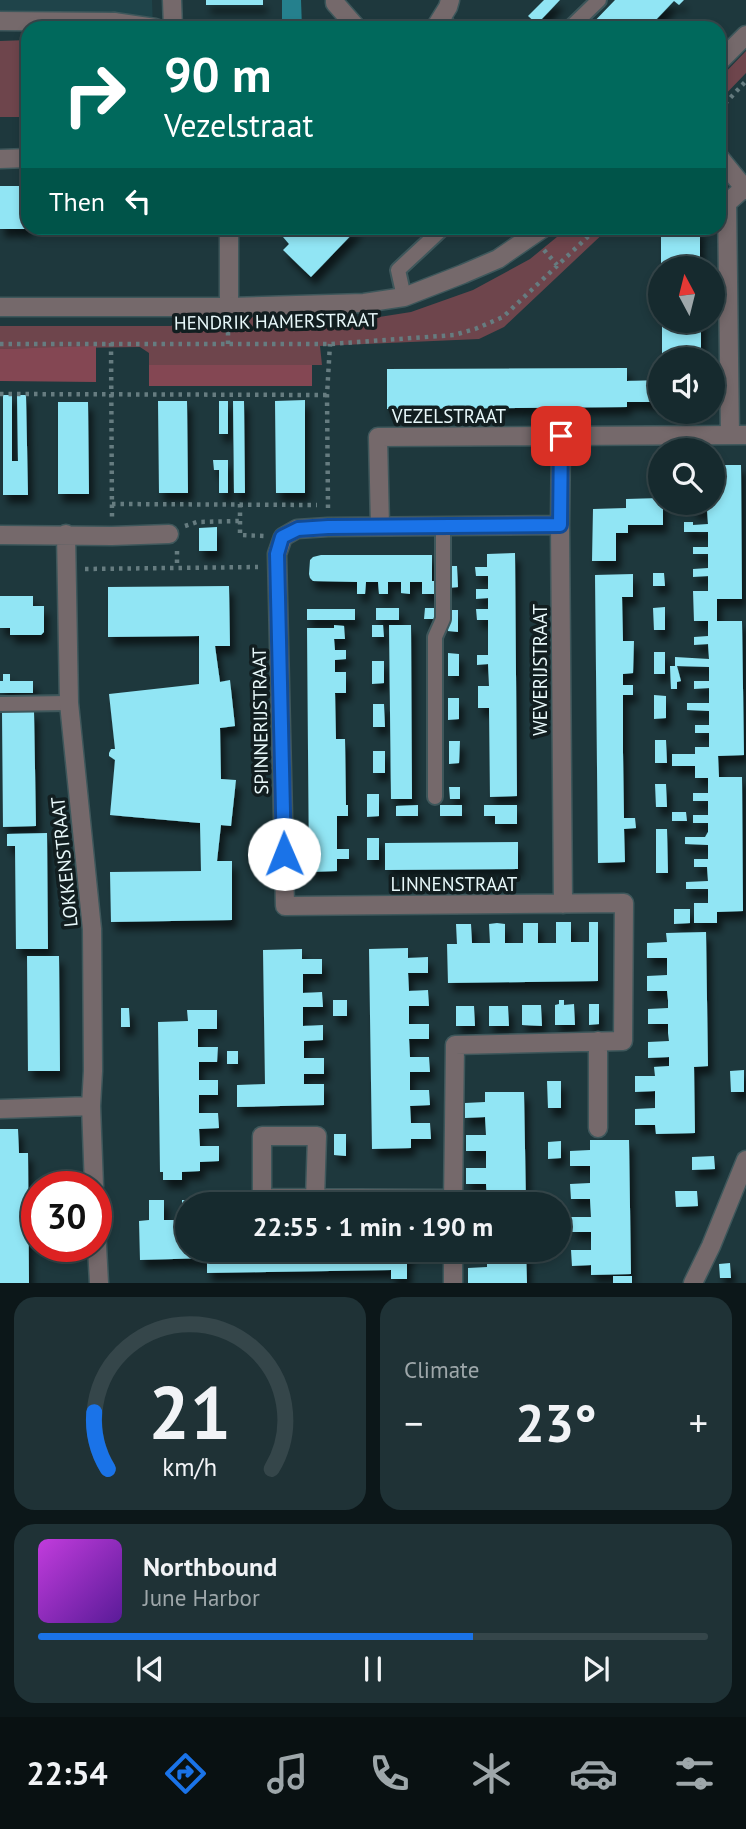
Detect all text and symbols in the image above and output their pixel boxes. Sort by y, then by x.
text: 90 m [164,42,271,106]
icon: right [49,49,140,140]
text: Vezelstraat [164,104,313,146]
icon: left [119,182,157,220]
text: Then [49,185,105,218]
north arrow [648,256,724,332]
map controls [648,256,725,515]
street label: HENDRIK HAMERSTRAAT [174,307,379,335]
button: sound [648,347,725,424]
street label: VEZELSTRAAT [391,404,507,428]
pin [531,406,591,466]
icon: arrive [542,417,580,455]
button: search [648,438,725,515]
street label: WEVERIJSTRAAT [528,603,552,736]
street label: SPINNERIJSTRAAT [247,647,273,795]
street label: LOKKENSTRAAT [45,795,83,928]
position arrow [247,817,321,891]
street label: LINNENSTRAAT [391,872,518,896]
speed limit sign: 30 [21,1171,112,1262]
text: 22:55 · 1 min · 190 m [253,1210,493,1243]
text: Climate [404,1355,479,1384]
text: 21 [149,1366,231,1460]
text: 23° [515,1389,597,1456]
text: − [404,1398,423,1447]
text: + [689,1398,708,1447]
text: km/h [163,1451,217,1483]
text: Northbound [143,1550,277,1583]
text: June Harbor [143,1583,260,1612]
icon: previous [131,1650,169,1688]
icon: pause [354,1650,392,1688]
icon: next [577,1650,615,1688]
icon: directions [161,1749,210,1798]
icon: music [263,1749,312,1798]
icon: phone [365,1749,414,1798]
icon: climate [467,1749,516,1798]
icon: car [569,1749,618,1798]
icon: filters [670,1749,719,1798]
text: 22:54 [26,1752,108,1794]

